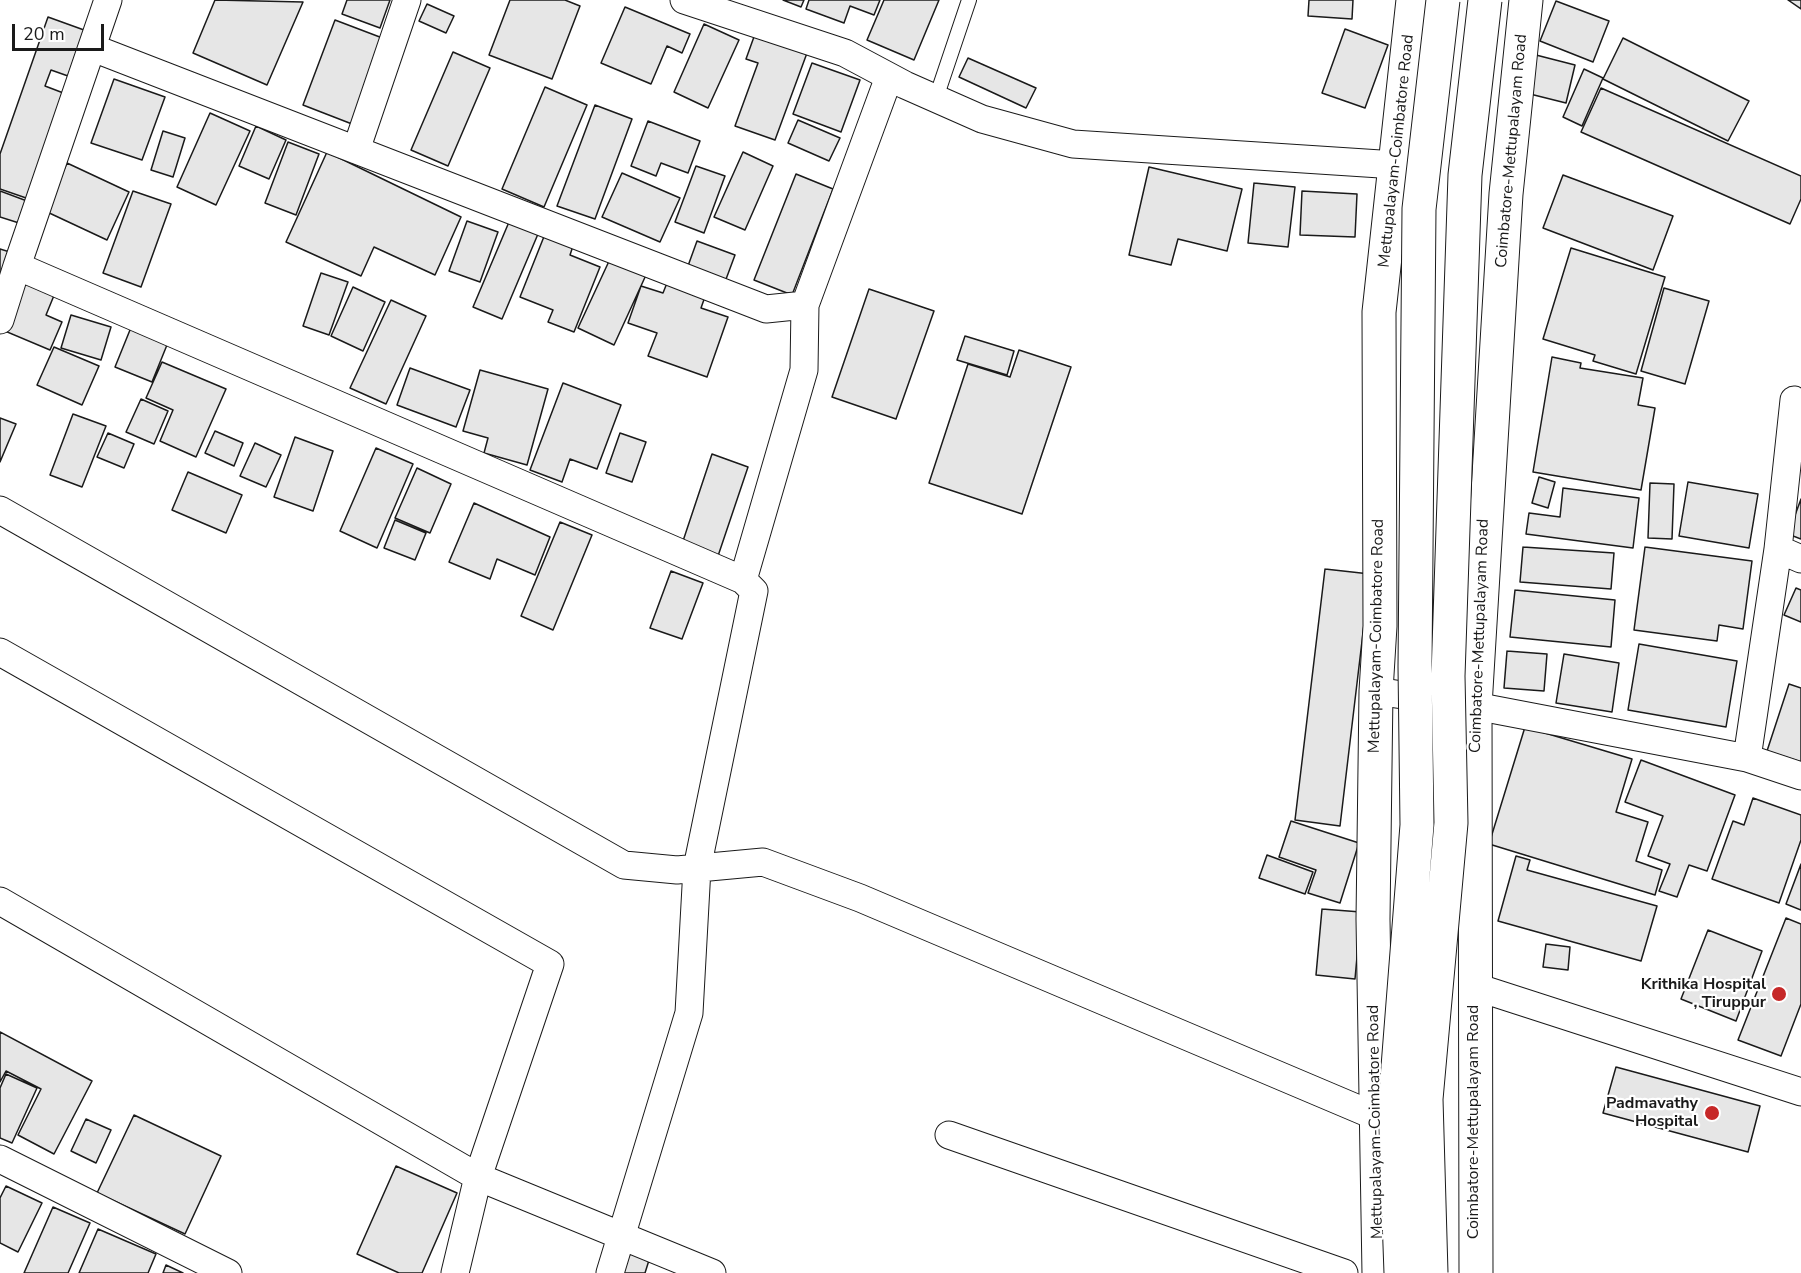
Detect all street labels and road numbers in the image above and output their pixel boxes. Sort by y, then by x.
street label: Mettupalayam-Coimbatore Road [1375,33,1419,269]
street label: Coimbatore-Mettupalayam Road [1492,33,1532,269]
street label: Coimbatore-Mettupalayam Road [1466,518,1494,754]
street label: Mettupalayam-Coimbatore Road [1365,519,1389,753]
street label: Mettupalayam-Coimbatore Road [1364,1005,1388,1239]
street label: Coimbatore-Mettupalayam Road [1464,1005,1484,1239]

